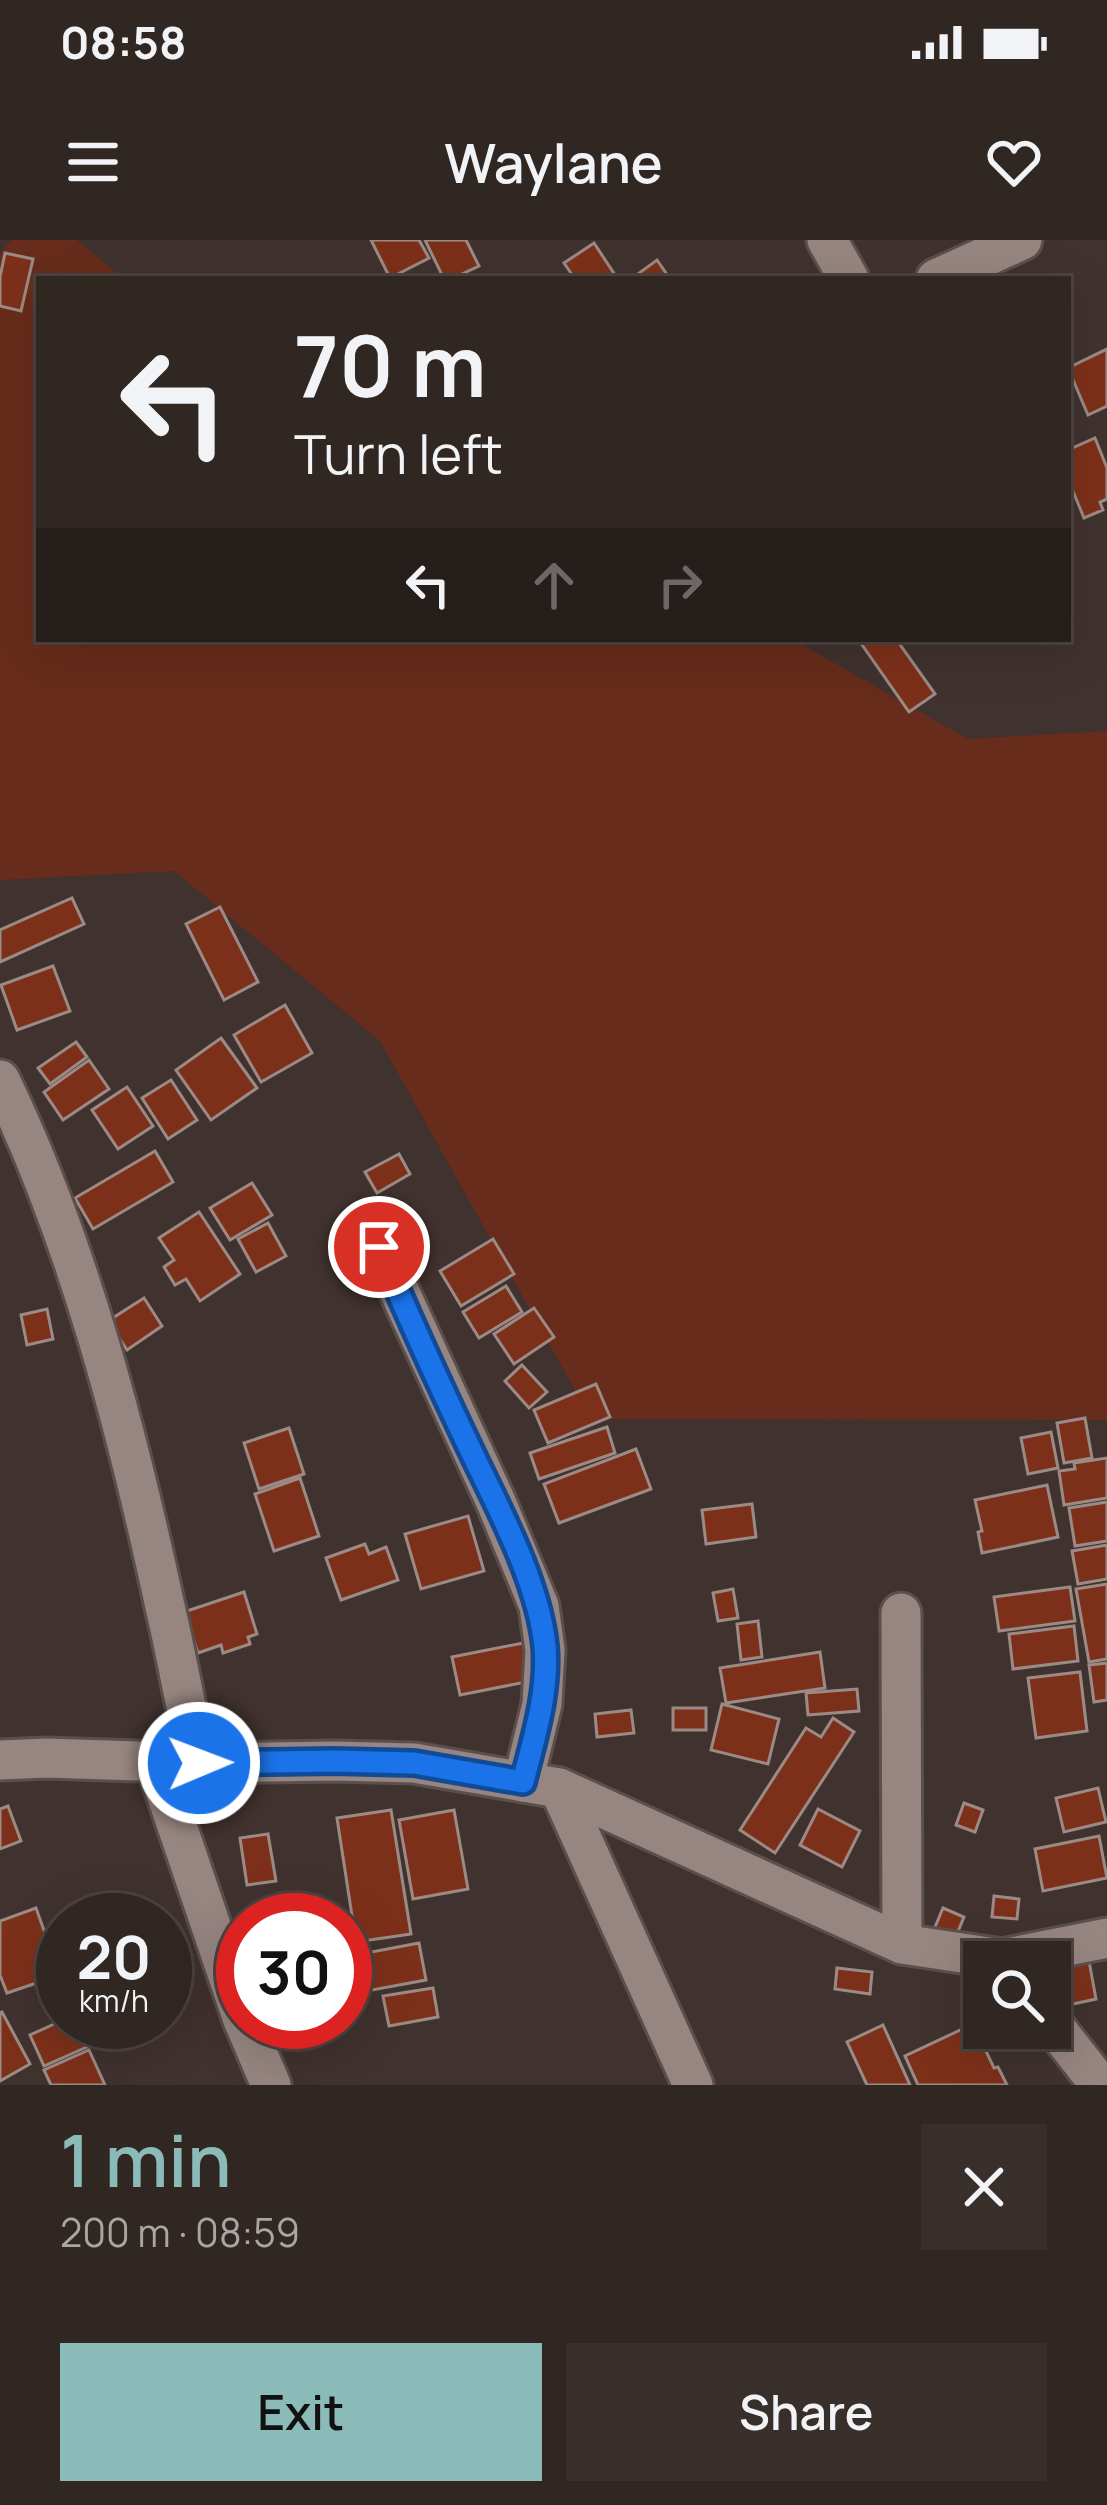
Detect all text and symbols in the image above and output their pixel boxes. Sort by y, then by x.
text: 08:58 [60,11,187,73]
text: Waylane [444,125,663,199]
icon: menu [60,129,126,195]
icon: heart [981,129,1047,195]
text: 70 m [294,307,486,422]
icon: left [96,324,252,480]
text: Turn left [294,416,503,490]
icon: left [395,552,461,618]
icon: ahead [521,552,587,618]
icon: right [647,552,713,618]
pin [328,1196,430,1298]
icon: arrive [346,1214,412,1280]
position arrow [136,1700,262,1826]
speed limit sign: 30 [216,1893,372,2049]
text: 20 [76,1915,152,1997]
map controls [963,1941,1071,2049]
button: search [963,1941,1071,2049]
text: km/h [79,1980,149,2021]
text: 1 min [60,2110,232,2209]
button: close [921,2124,1047,2250]
text: 200 m · 08:59 [60,2205,300,2259]
button: Exit [60,2343,542,2481]
button: Share [566,2343,1047,2481]

